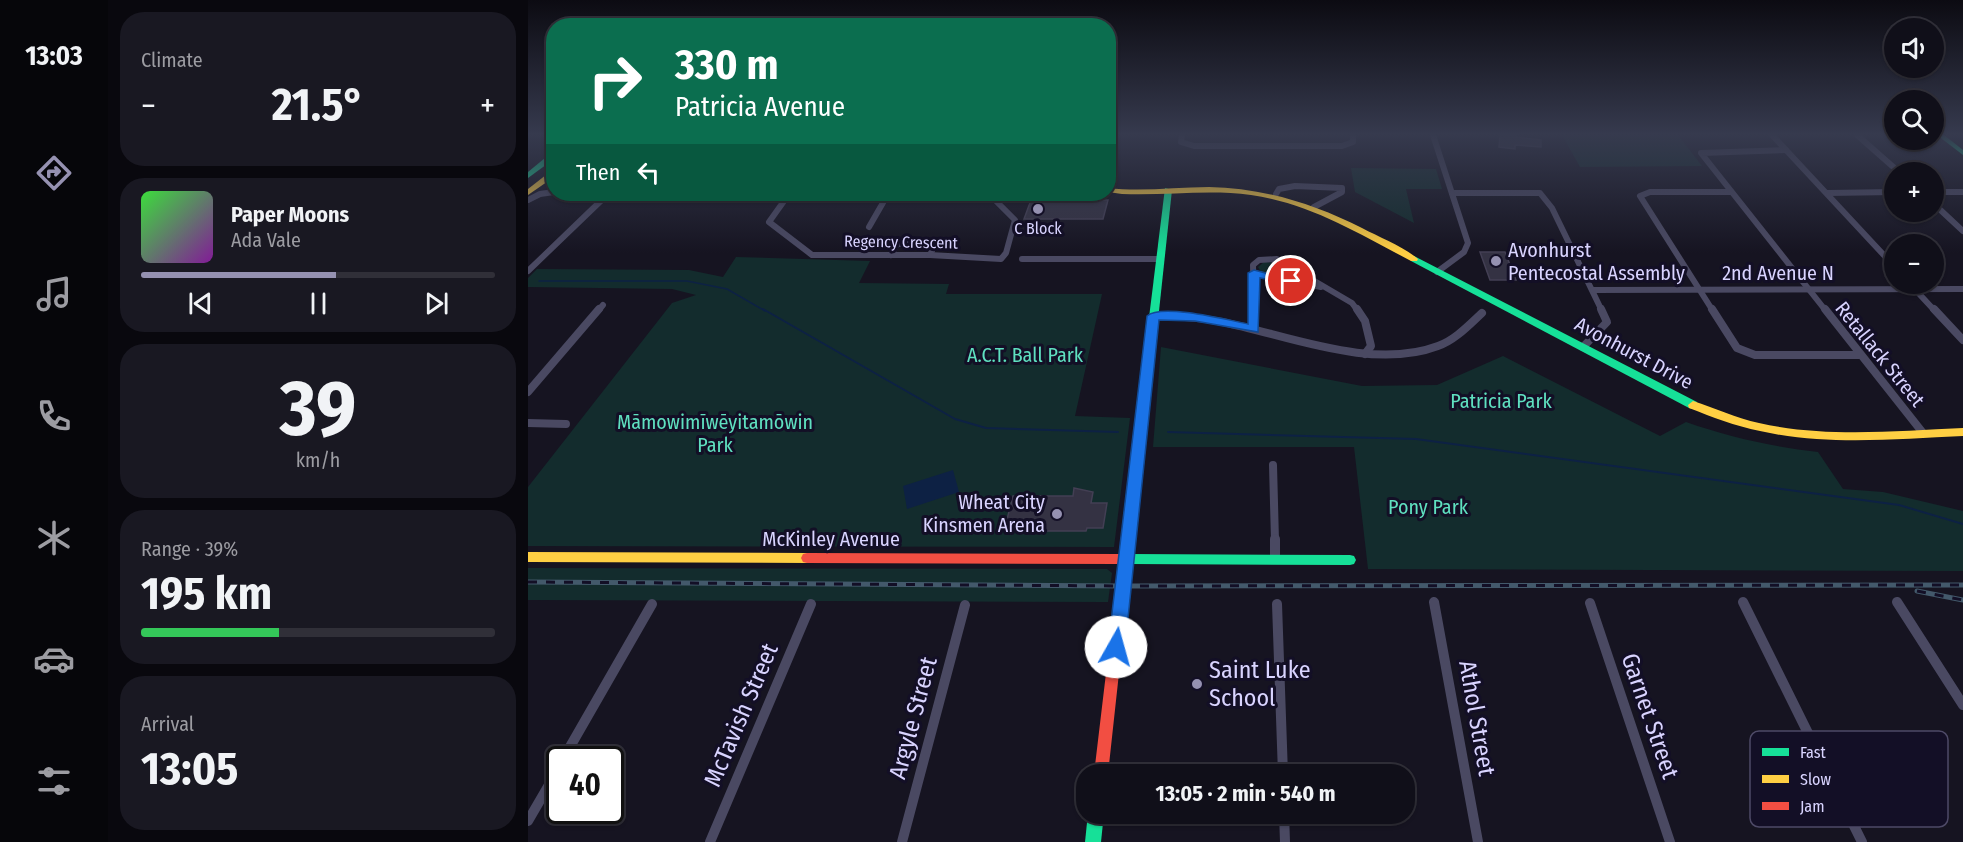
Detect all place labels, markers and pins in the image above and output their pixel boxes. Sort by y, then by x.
marker: C Block [1031,202,1045,216]
place label: C Block [1014,219,1062,238]
place label: Avonhurst Pentecostal Assembly [1508,238,1685,285]
marker: Avonhurst Pentecostal Assembly [1489,254,1503,268]
pin [1265,255,1316,306]
place label: Wheat City Kinsmen Arena [923,490,1045,537]
marker: Wheat City Kinsmen Arena [1050,507,1064,521]
place label: Saint Luke School [1209,656,1311,712]
marker: Saint Luke School [1190,677,1204,691]

